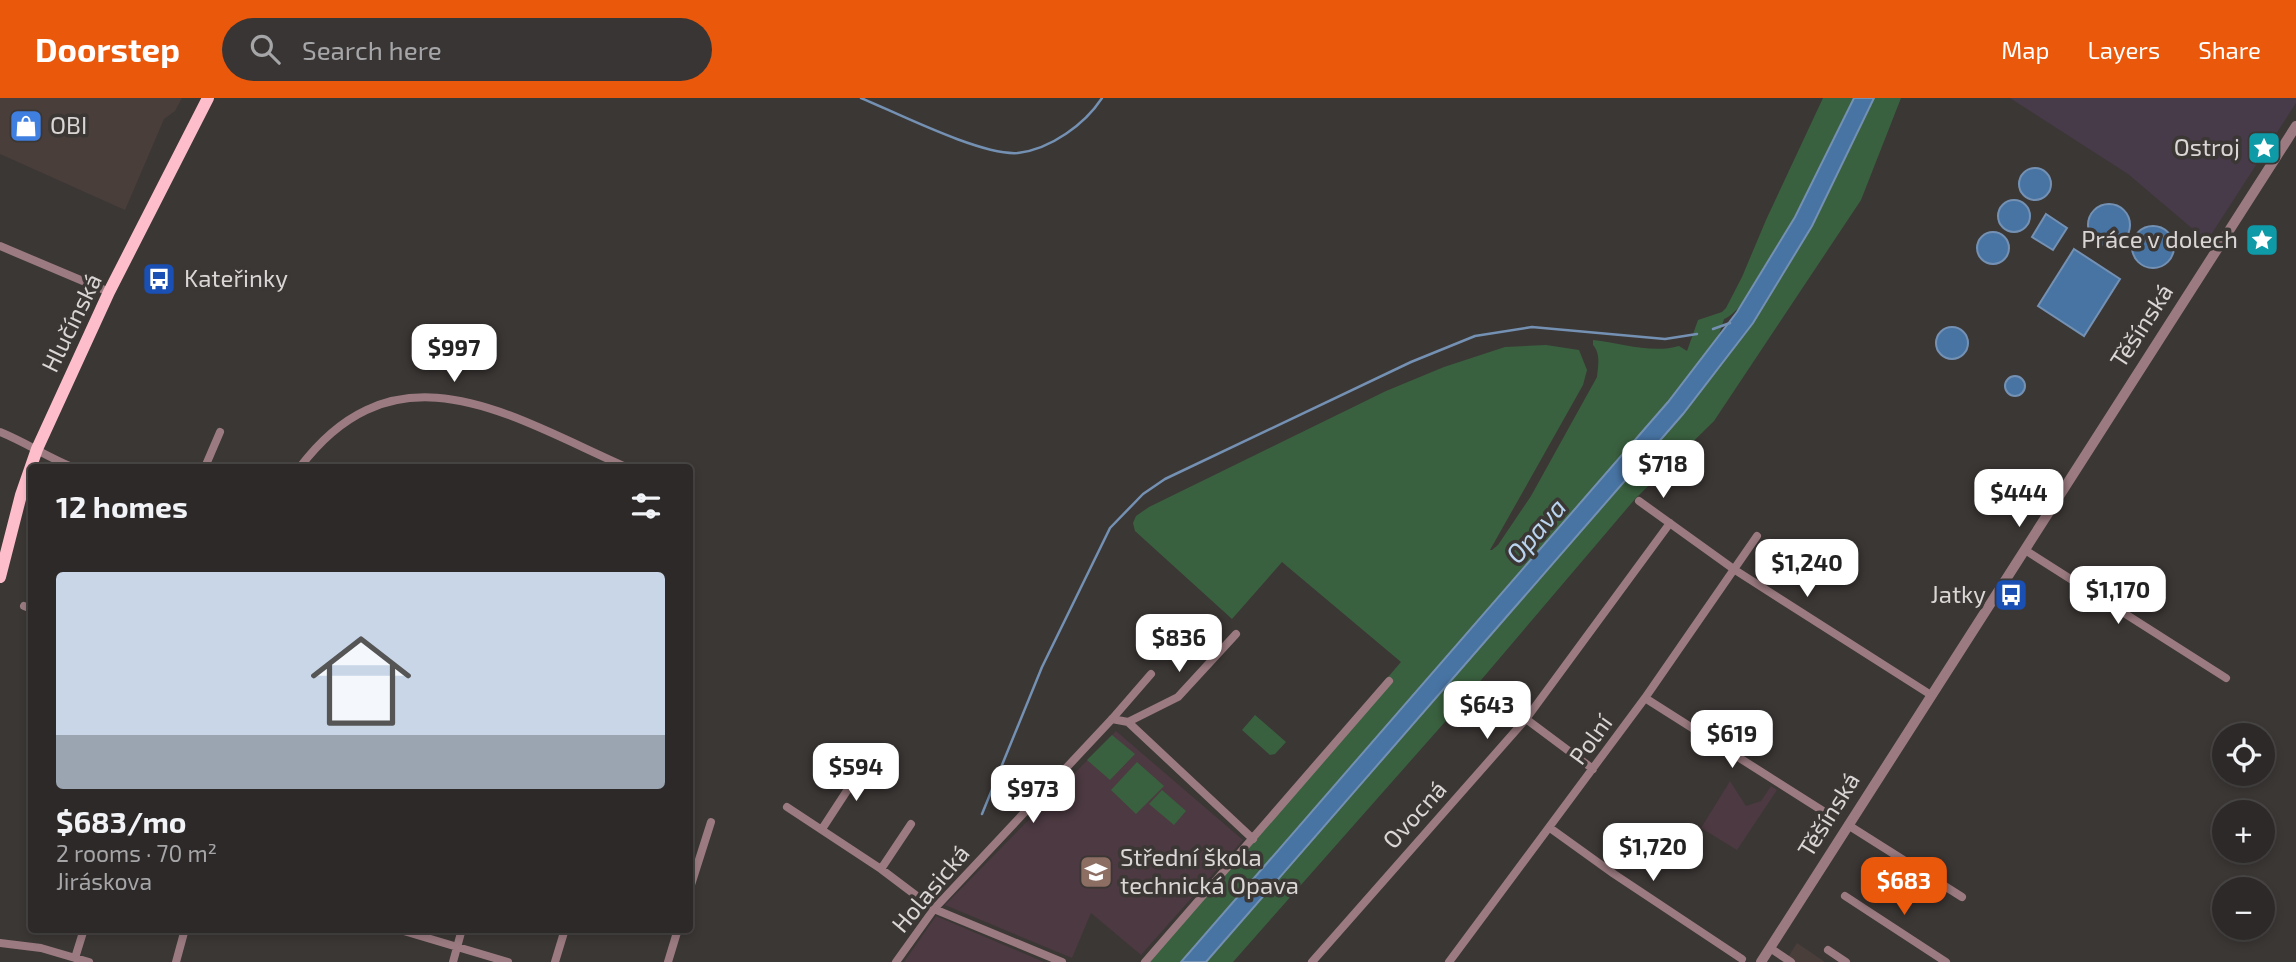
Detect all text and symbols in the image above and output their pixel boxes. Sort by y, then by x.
search box [222,18,712,81]
text: Doorstep [35,29,180,69]
icon: search [246,30,284,68]
text: Search here [302,34,442,65]
text: Map [2001,35,2049,64]
text: Layers [2087,35,2160,64]
text: Share [2198,35,2261,64]
shop icon: OBI [7,107,45,145]
place label: OBI [50,110,87,139]
place icon: Ostroj [2245,129,2283,167]
place label: Ostroj [2174,132,2240,161]
place icon: Práce v dolech [2243,221,2281,259]
place label: Práce v dolech [2081,224,2238,253]
bus stop icon: Kateřinky [140,260,178,298]
place label: Kateřinky [184,263,288,292]
street label: Hlučínská [34,268,107,376]
street label: Těšínská [2103,278,2178,372]
pin: $997 [413,324,495,384]
text: $997 [428,333,480,361]
pin: $718 [1622,440,1704,500]
text: $718 [1638,449,1688,477]
pin: $444 [1978,470,2060,529]
text: $444 [1990,478,2048,506]
icon: filters [627,487,665,525]
text: 12 homes [56,488,188,524]
water label: Opava [1498,491,1571,569]
pin: $1,240 [1750,540,1864,599]
text: $1,240 [1771,548,1843,576]
pin: $1,170 [2061,566,2175,626]
text: $1,170 [2086,575,2150,603]
bus stop icon: Jatky [1992,576,2030,614]
place label: Jatky [1931,579,1986,608]
pin: $836 [1138,614,1220,674]
icon: home [298,618,424,744]
text: $836 [1152,623,1206,651]
pin: $643 [1446,682,1528,741]
text: $643 [1460,690,1514,718]
street label: Polní [1562,708,1618,770]
pin: $619 [1691,710,1773,770]
text: $619 [1707,719,1757,747]
map controls [2212,723,2275,940]
button: locate [2212,723,2275,786]
pin: $594 [815,744,897,803]
text: $594 [829,752,883,780]
pin: $973 [992,766,1074,825]
street label: Těšínská [1791,767,1865,862]
text: $973 [1007,774,1059,802]
street label: Ovocná [1376,774,1452,854]
button: + [2212,800,2275,863]
text: $683/mo [56,803,187,839]
pin: $1,720 [1596,824,1710,883]
text: $1,720 [1619,832,1687,860]
street label: Holasická [885,838,975,938]
text: 2 rooms · 70 m² [56,839,217,867]
place label: Střední škola technická Opava [1120,842,1299,899]
school or university icon: Střední škola technická Opava [1077,853,1115,891]
pin: $683 [1863,858,1945,917]
text: $683 [1877,866,1931,894]
text: Jiráskova [56,867,152,895]
button: − [2212,877,2275,940]

